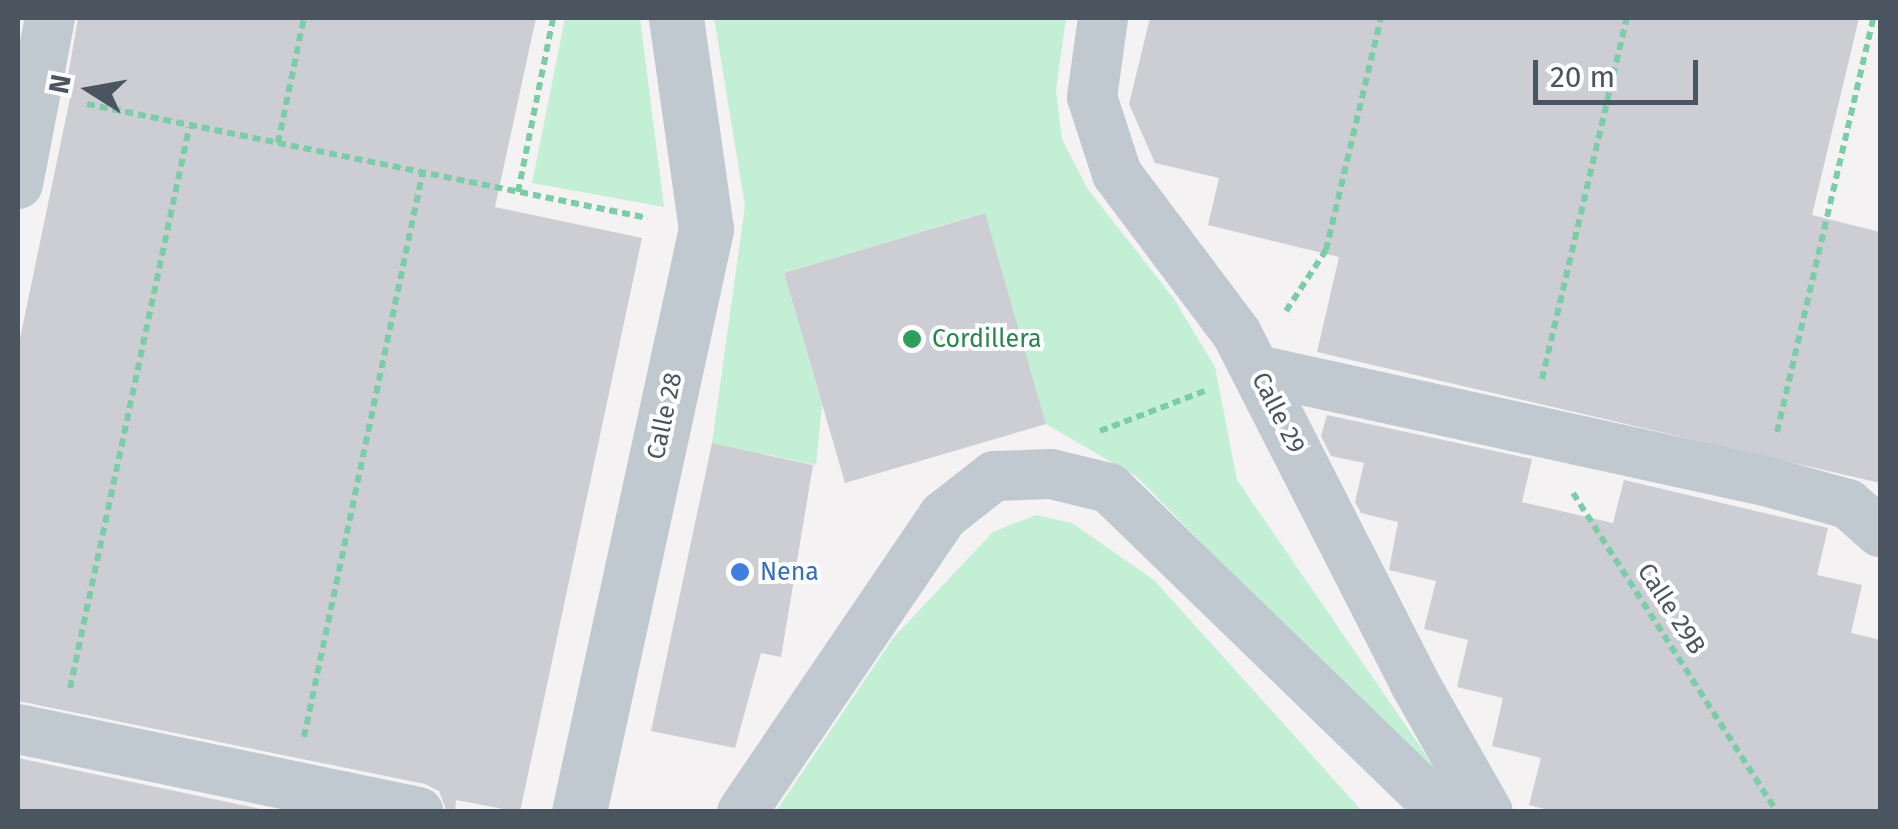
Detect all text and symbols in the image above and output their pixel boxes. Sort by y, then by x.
north arrow [40,40,140,140]
scale bar [1538,40,1703,102]
text: 20 m [1550,59,1615,95]
text: N [42,72,78,96]
place label: Cordillera [932,324,1042,354]
marker: Cordillera [901,328,923,350]
street label: Calle 29 [1245,367,1311,459]
street label: Calle 28 [641,370,689,462]
place label: Nena [760,557,819,587]
street label: Calle 29B [1631,558,1711,660]
marker: Nena [729,561,751,583]

